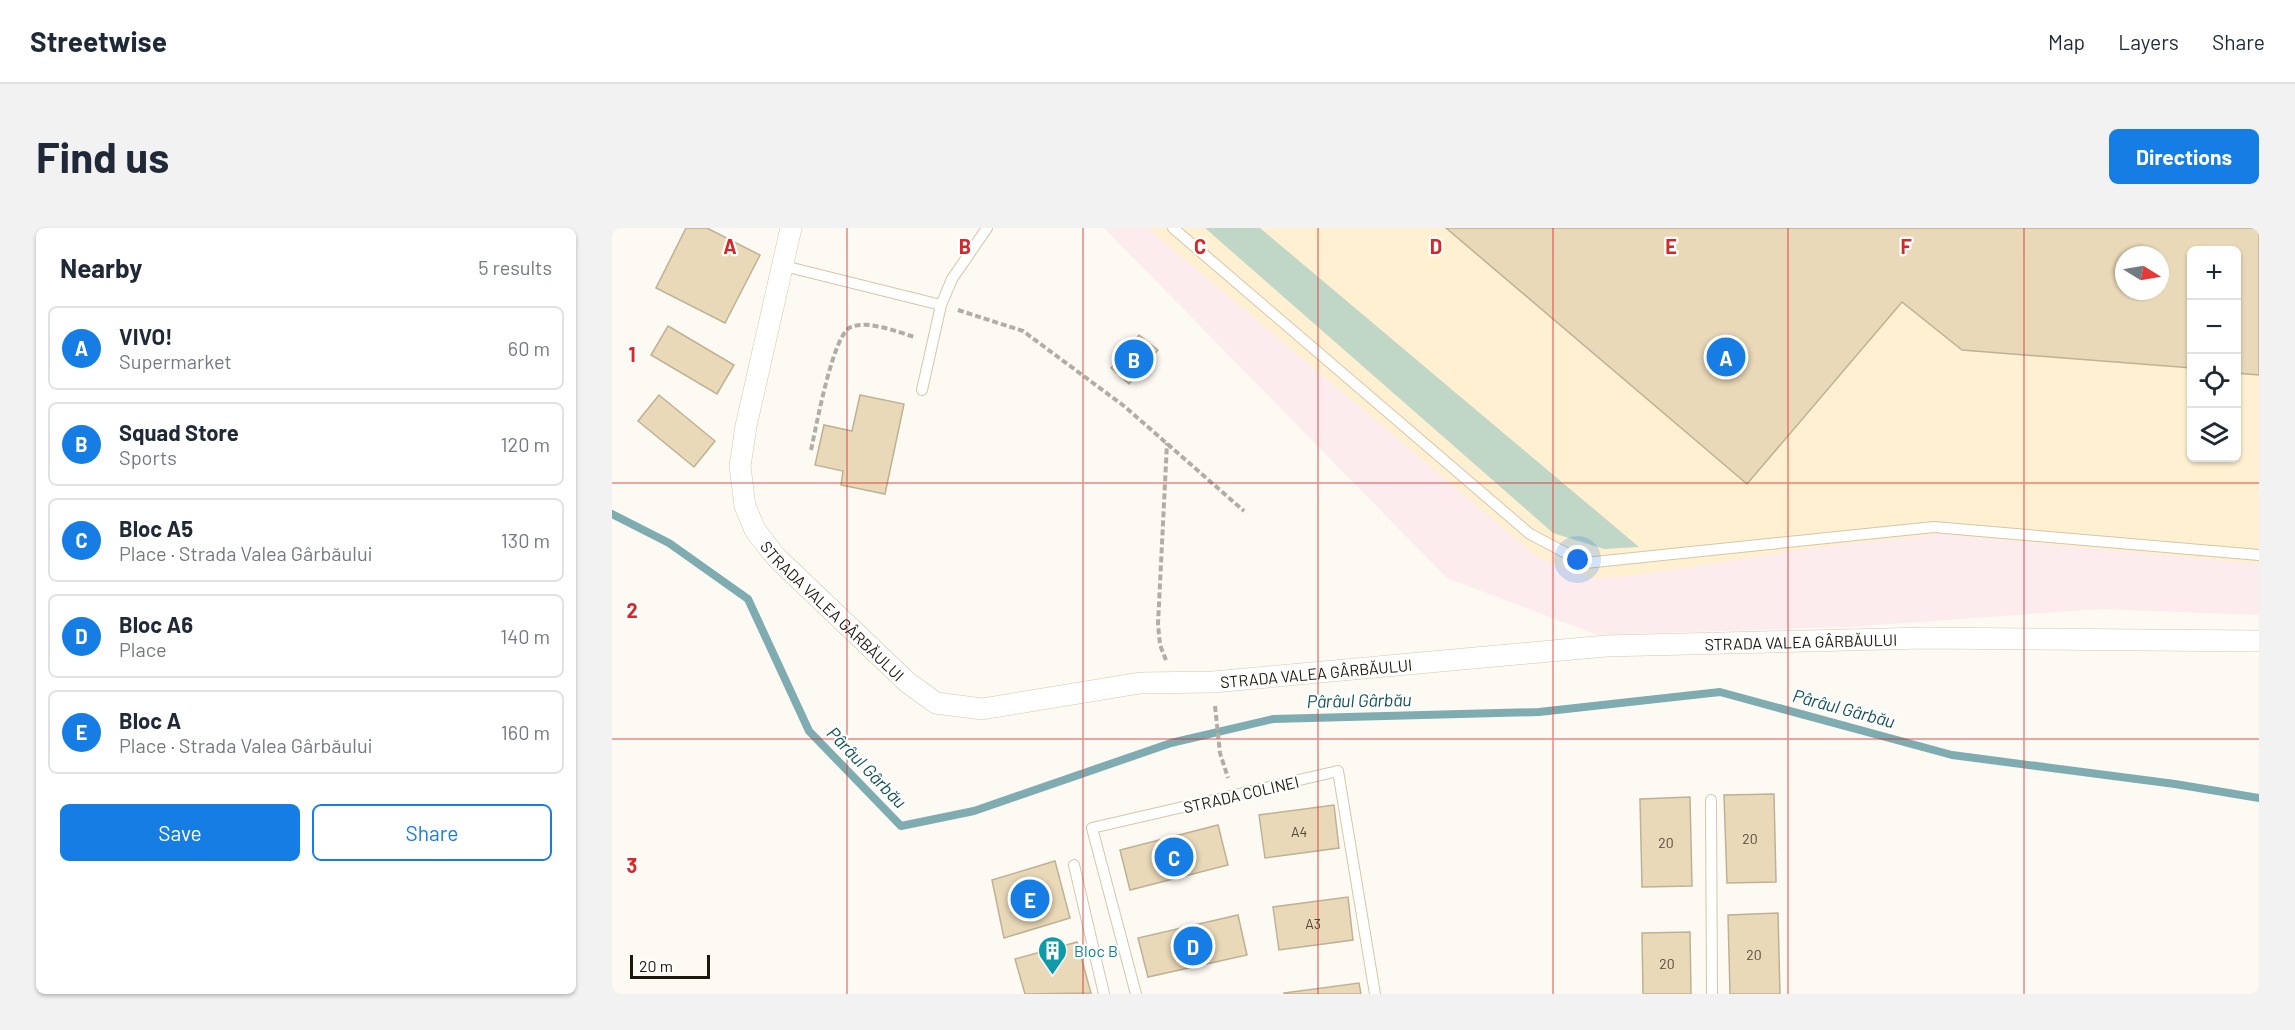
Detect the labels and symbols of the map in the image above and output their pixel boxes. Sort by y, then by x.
text: A [723,234,737,258]
text: B [959,234,971,258]
text: C [1194,234,1206,258]
text: D [1430,234,1442,258]
text: E [1665,234,1677,258]
text: F [1900,234,1912,258]
north arrow [2115,246,2169,300]
pin: A [1706,334,1746,380]
pin: B [1114,336,1154,382]
text: 1 [628,342,636,366]
street label: STRADA VALEA GÂRBĂULUI [757,537,909,684]
your location [1563,545,1592,574]
text: 2 [626,598,638,622]
street label: STRADA VALEA GÂRBĂULUI [1704,629,1897,653]
street label: STRADA VALEA GÂRBĂULUI [1219,654,1413,691]
water label: Pârâul Gârbău [1790,684,1898,732]
water label: Pârâul Gârbău [1306,688,1412,712]
water label: Pârâul Gârbău [823,722,911,812]
street label: STRADA COLINEI [1181,771,1301,817]
house number: A4 [1291,823,1307,840]
house number: 20 [1742,830,1758,847]
pin: C [1154,834,1194,880]
house number: 20 [1658,834,1674,851]
text: 3 [627,853,637,877]
pin: E [1010,876,1050,922]
house number: A3 [1305,915,1321,932]
pin: D [1174,924,1212,968]
building icon: Bloc B [1037,934,1069,976]
place label: Bloc B [1074,941,1118,960]
house number: 20 [1746,946,1762,963]
scale bar [630,952,710,980]
house number: 20 [1659,955,1675,972]

